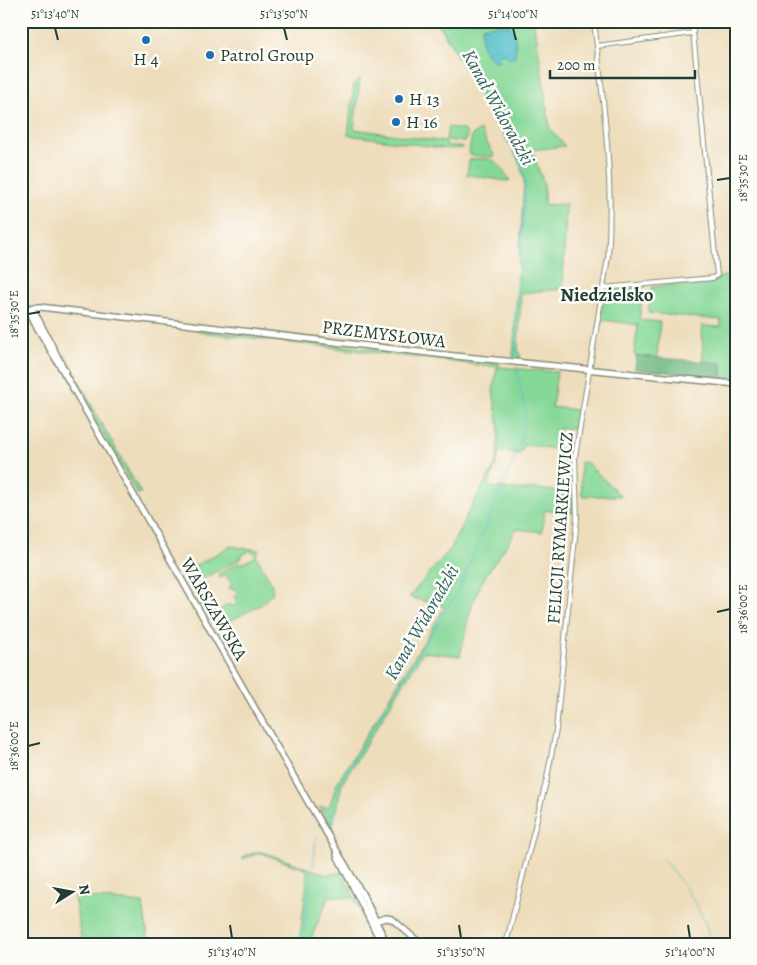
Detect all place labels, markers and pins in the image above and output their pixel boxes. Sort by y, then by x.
marker: H 4 [140,34,152,46]
place label: Patrol Group [220,43,314,67]
place label: H 4 [133,47,159,71]
marker: Patrol Group [204,49,216,61]
place label: H 13 [409,87,440,111]
marker: H 13 [393,93,405,105]
place label: H 16 [406,110,438,134]
marker: H 16 [390,116,402,128]

